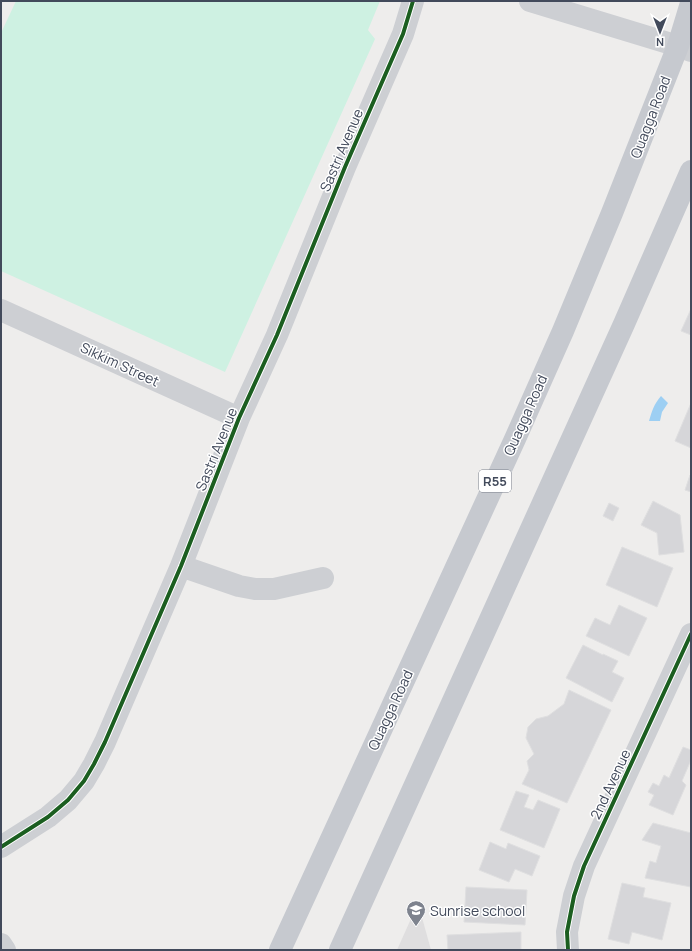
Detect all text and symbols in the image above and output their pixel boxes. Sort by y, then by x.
north arrow [640,12,680,52]
text: N [656,35,664,50]
street label: Quagga Road [626,73,674,161]
street label: Sastri Avenue [315,106,367,194]
street label: Sikkim Street [78,337,163,391]
street label: Quagga Road [499,372,551,458]
street label: Sastri Avenue [191,404,241,494]
road number: R55 [479,470,511,492]
street label: Quagga Road [363,667,417,753]
street label: 2nd Avenue [585,746,635,822]
school or university icon: Sunrise school [405,899,427,927]
place label: Sunrise school [430,901,525,920]

